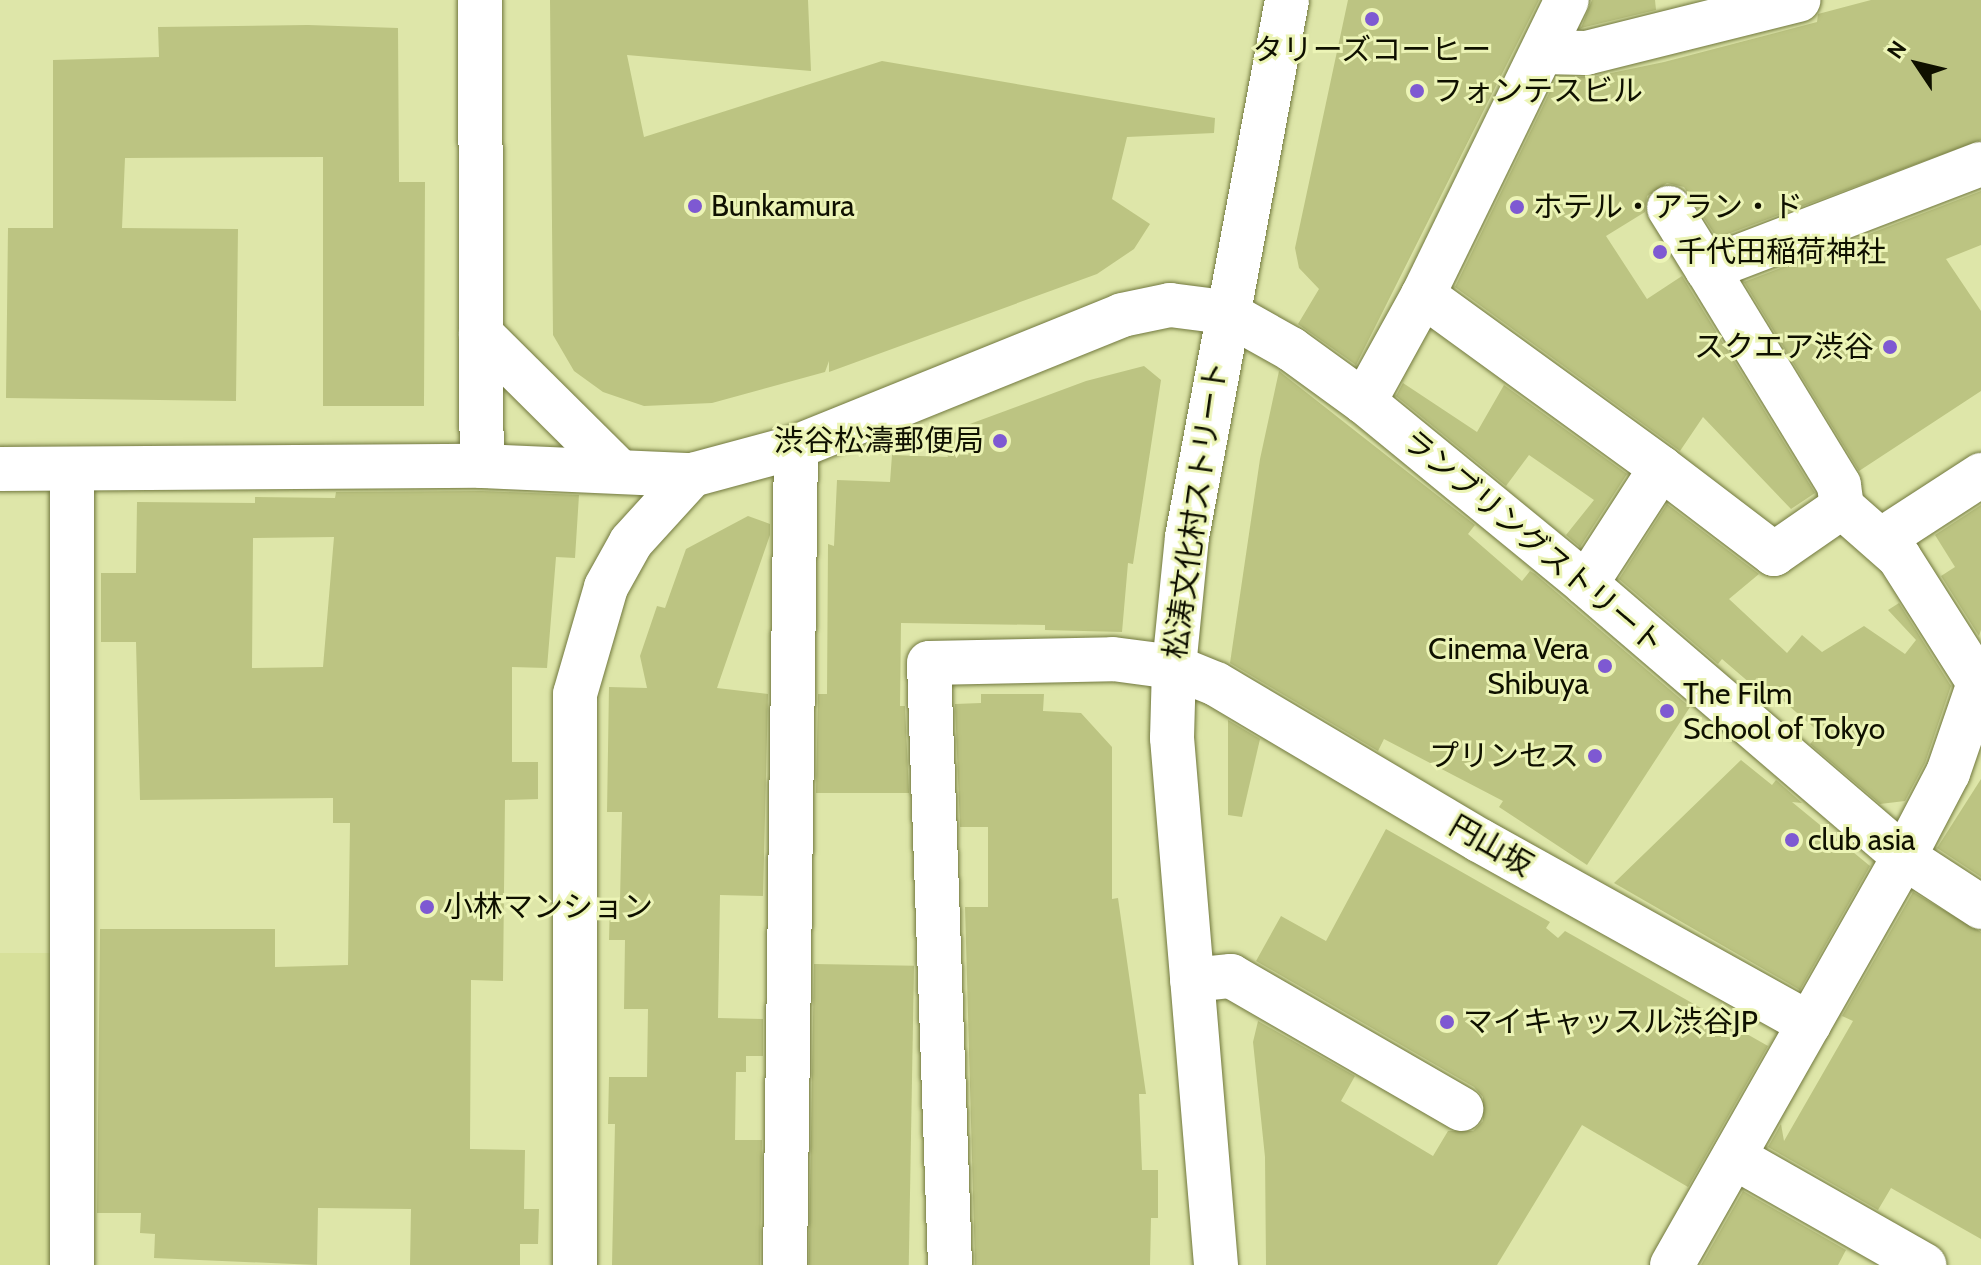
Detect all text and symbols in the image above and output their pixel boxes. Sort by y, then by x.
marker: タリーズコーヒー [1363,10,1381,28]
north arrow [1877,24,1957,104]
place label: タリーズコーヒー [1252,32,1492,68]
text: N [1881,36,1912,64]
place label: フォンテスビル [1433,73,1643,109]
marker: フォンテスビル [1408,82,1426,100]
place label: Bunkamura [711,188,855,224]
place label: ホテル・アラン・ド [1533,189,1803,225]
marker: Bunkamura [686,197,704,215]
marker: ホテル・アラン・ド [1508,198,1526,216]
place label: 千代田稲荷神社 [1676,234,1886,270]
marker: 千代田稲荷神社 [1651,243,1669,261]
place label: スクエア渋谷 [1694,329,1874,365]
marker: スクエア渋谷 [1881,338,1899,356]
street label: 松涛文化村ストリート [1157,359,1235,661]
street label: ランブリングストリート [1395,422,1671,662]
place label: 渋谷松濤郵便局 [774,423,984,459]
marker: 渋谷松濤郵便局 [991,432,1009,450]
place label: Cinema Vera Shibuya [1428,631,1589,702]
marker: Cinema Vera Shibuya [1596,657,1614,675]
place label: The Film School of Tokyo [1683,676,1885,746]
marker: The Film School of Tokyo [1658,702,1676,720]
place label: プリンセス [1429,738,1579,774]
marker: プリンセス [1586,747,1604,765]
street label: 円山坂 [1443,808,1539,884]
place label: club asia [1808,822,1915,858]
marker: club asia [1783,831,1801,849]
place label: 小林マンション [443,889,653,925]
marker: 小林マンション [418,898,436,916]
place label: マイキャッスル渋谷JP [1463,1004,1758,1040]
marker: マイキャッスル渋谷JP [1438,1013,1456,1031]

